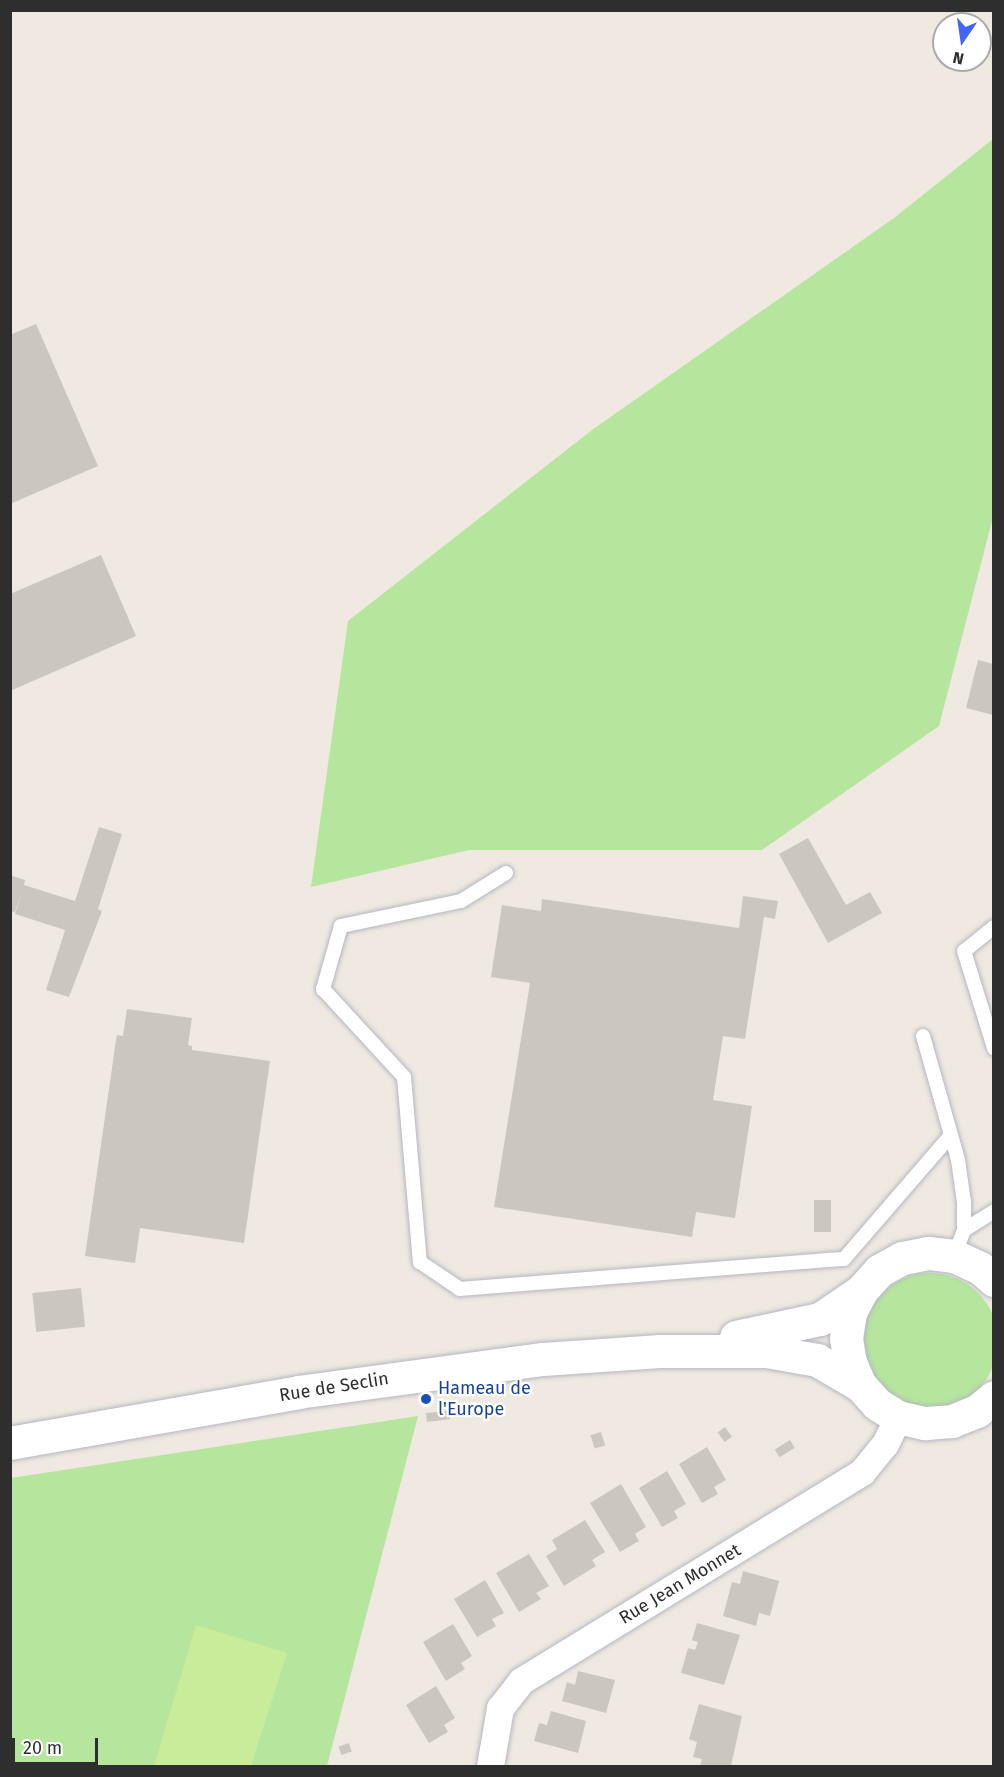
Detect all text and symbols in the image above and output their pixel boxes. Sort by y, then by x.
north arrow [932,12,992,72]
text: N [951,48,966,69]
street label: Rue de Seclin [278,1368,390,1406]
place label: Hameau de l'Europe [438,1378,531,1420]
marker: Hameau de l'Europe [419,1392,433,1406]
street label: Rue Jean Monnet [615,1539,745,1629]
scale bar [15,1726,100,1764]
text: 20 m [23,1737,62,1759]

